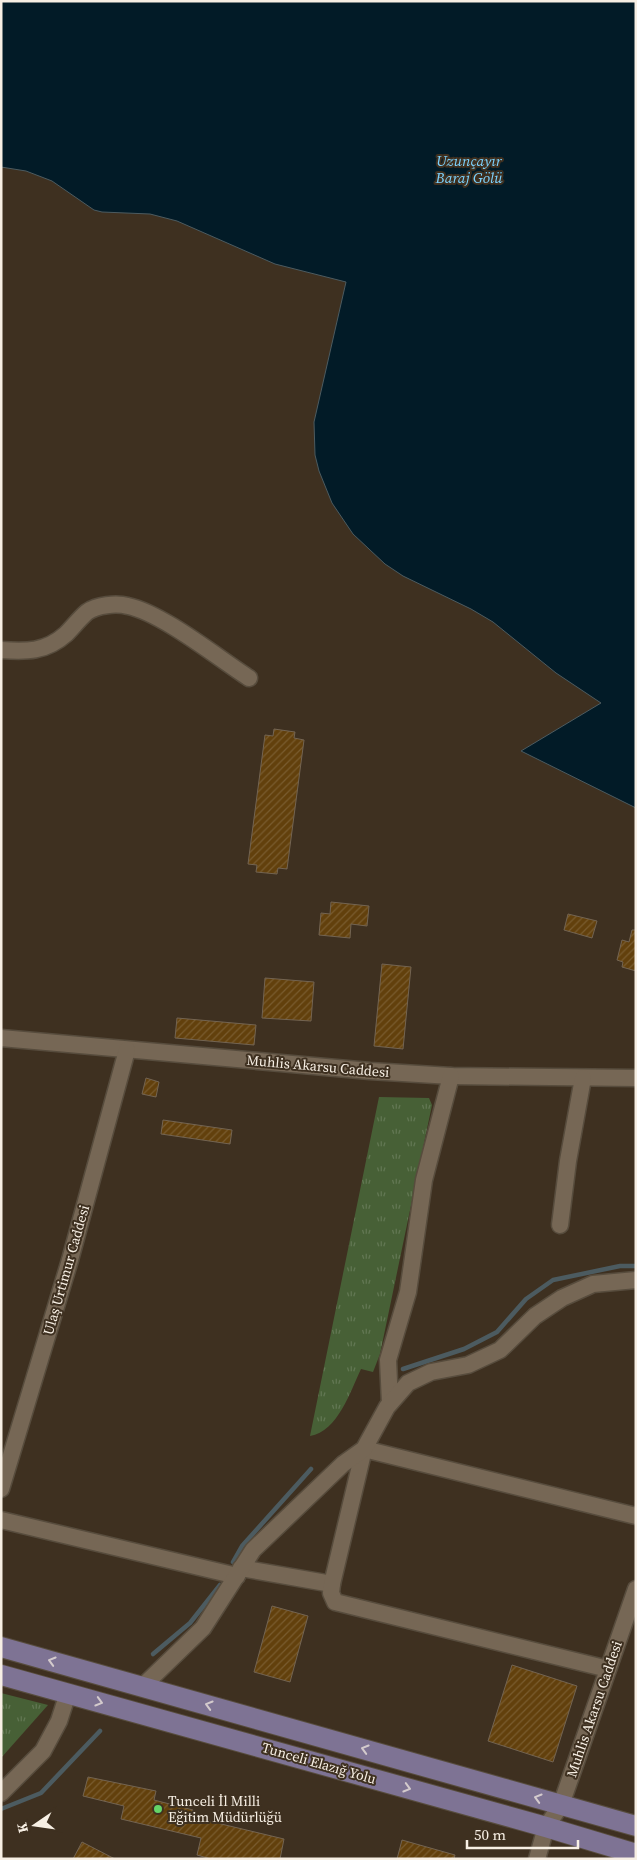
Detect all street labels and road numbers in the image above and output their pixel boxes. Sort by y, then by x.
street label: Muhlis Akarsu Caddesi [246,1050,390,1082]
street label: Ulaş Urtimur Caddesi [38,1203,94,1337]
street label: Muhlis Akarsu Caddesi [561,1638,627,1780]
street label: Tunceli Elazığ Yolu [260,1737,378,1789]

